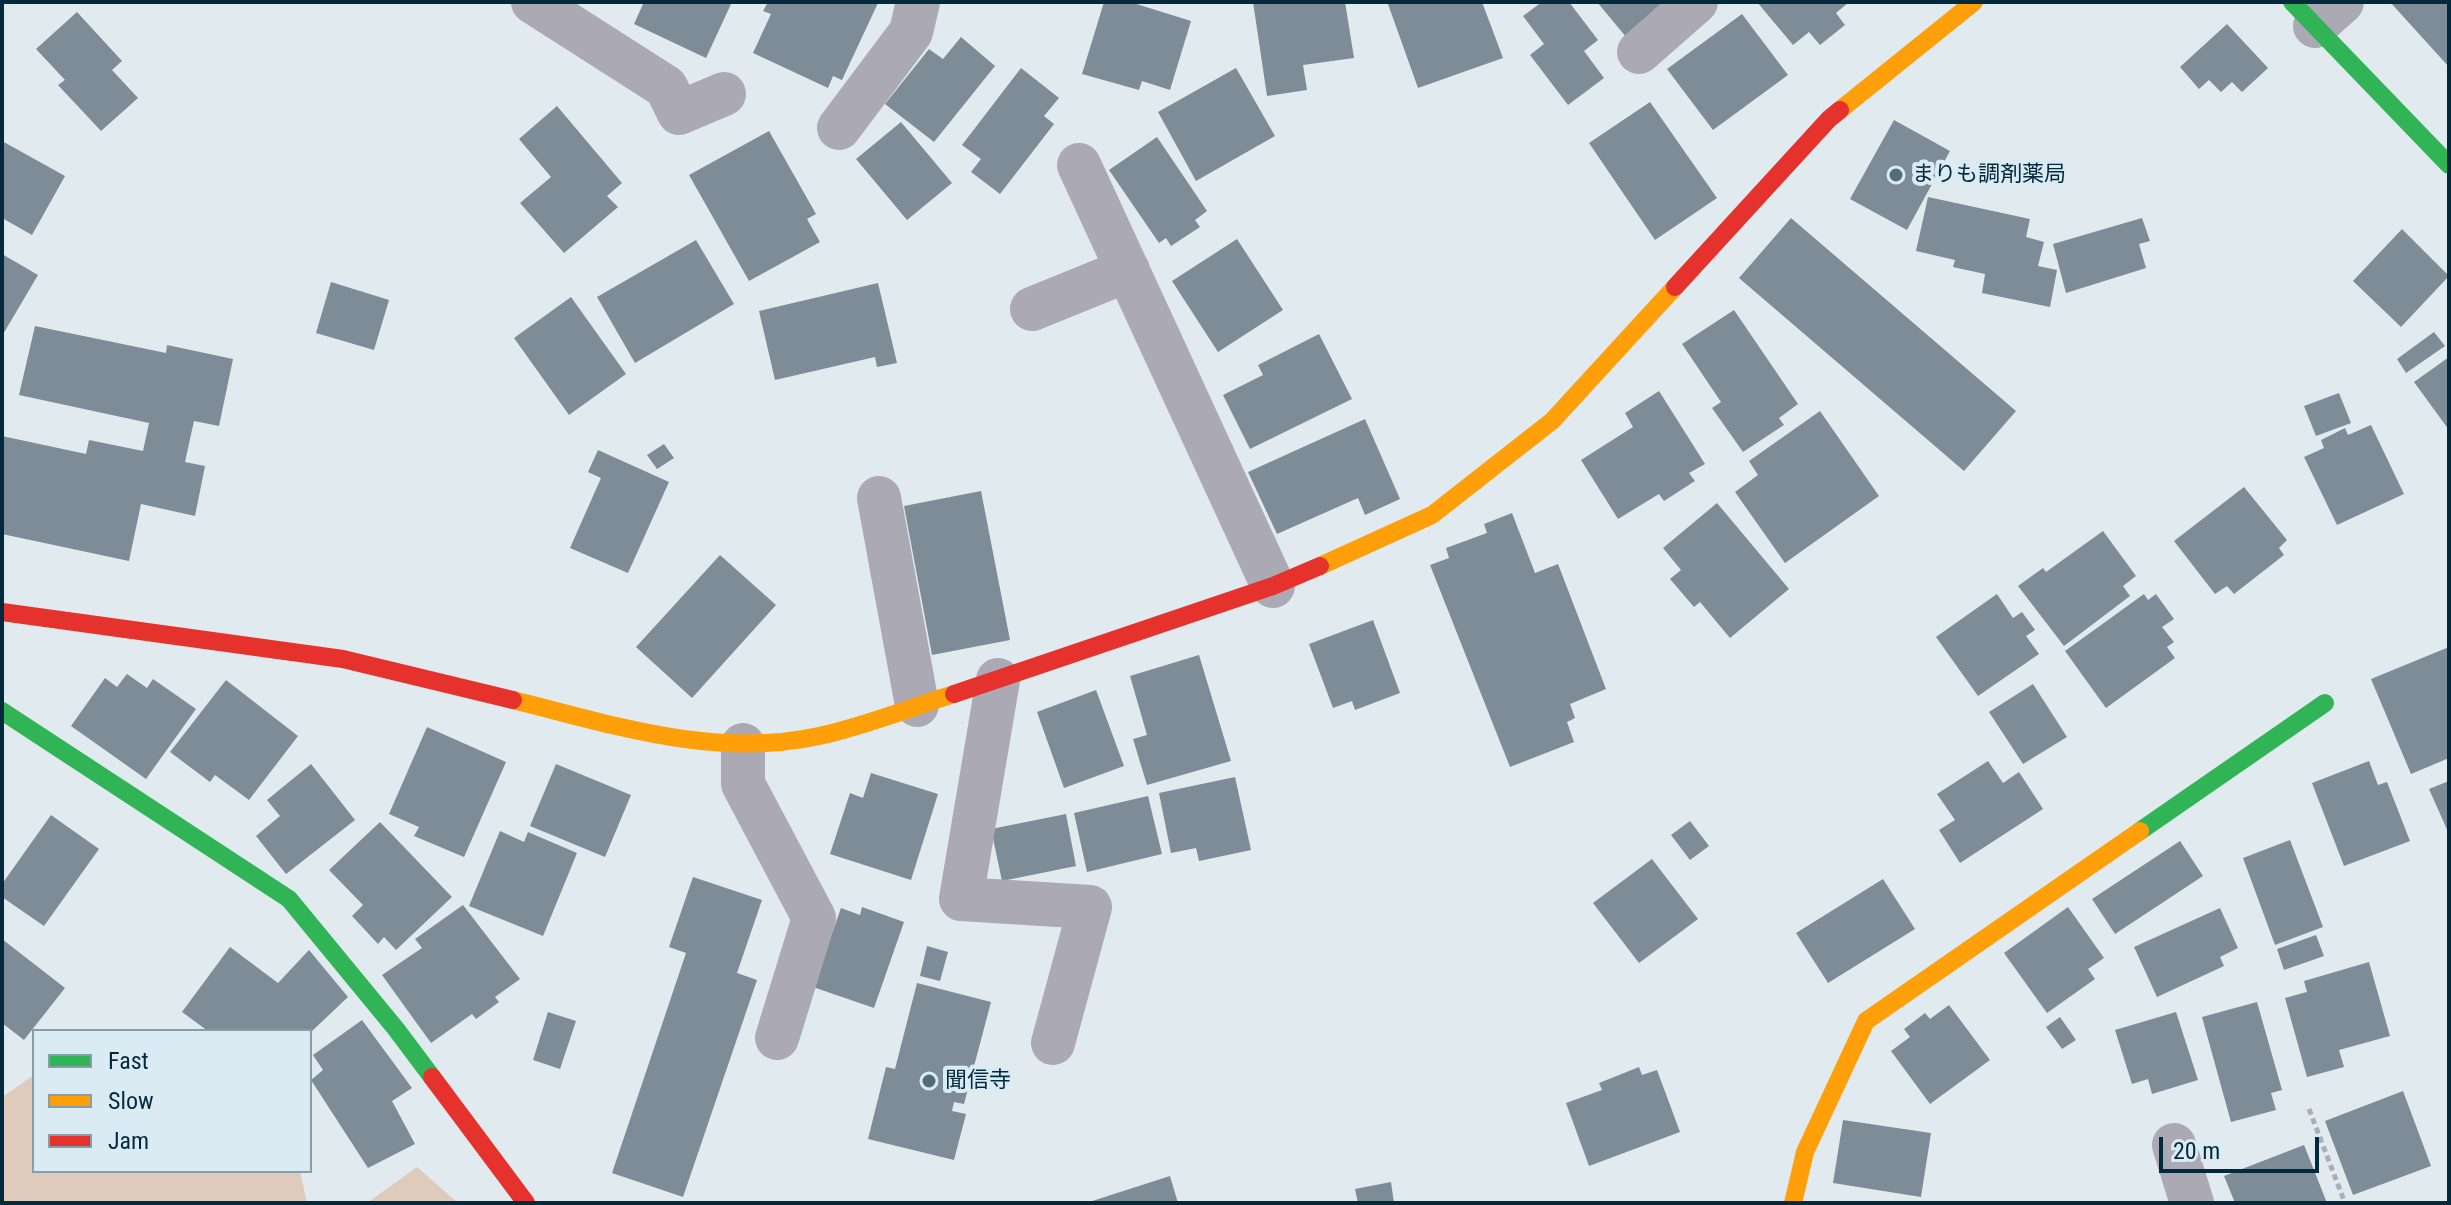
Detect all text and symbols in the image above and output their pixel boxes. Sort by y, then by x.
place label: まりも調剤薬局 [1912,162,2066,188]
marker: まりも調剤薬局 [1887,166,1905,184]
legend [32,1029,312,1173]
text: Fast [108,1047,149,1075]
place label: 聞信寺 [945,1068,1011,1094]
marker: 聞信寺 [920,1072,938,1090]
text: Slow [108,1087,154,1115]
scale bar [2163,1121,2323,1171]
text: Jam [108,1127,149,1155]
text: 20 m [2173,1137,2220,1165]

